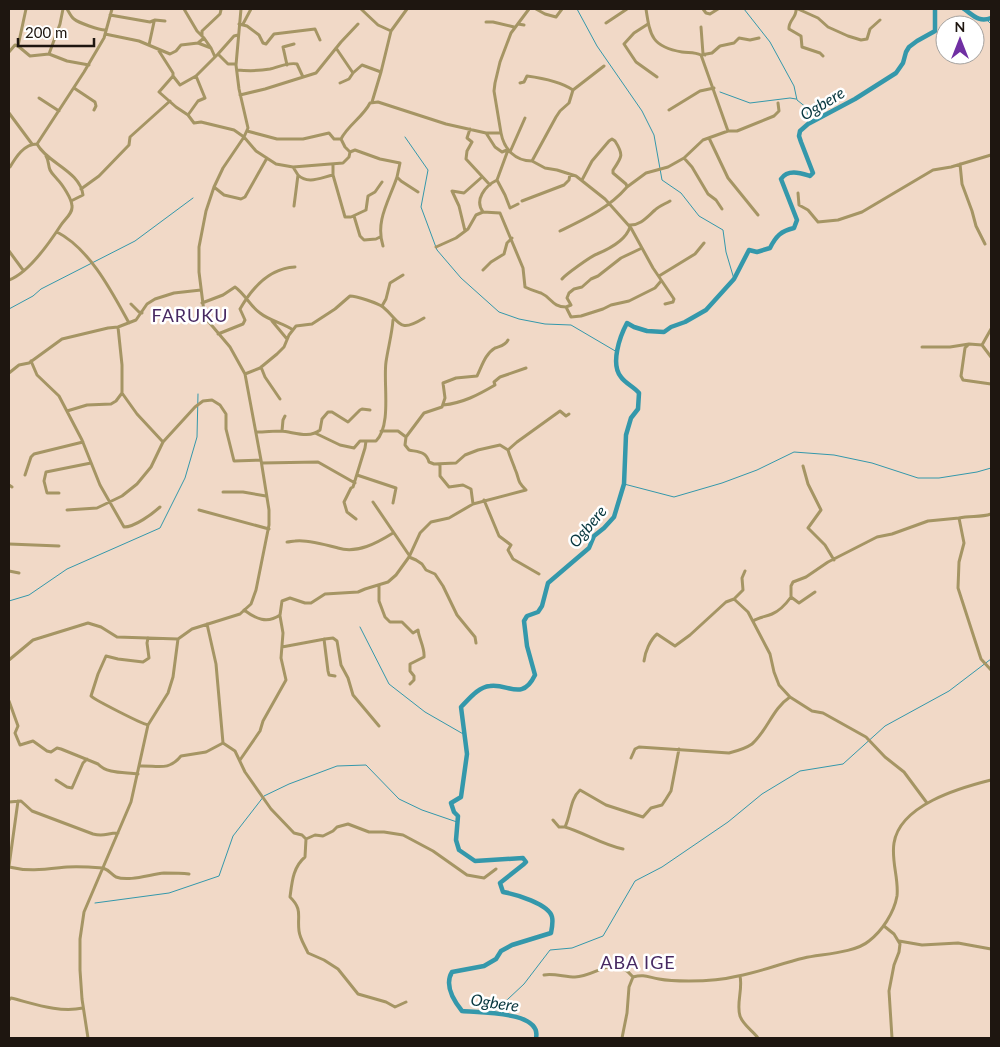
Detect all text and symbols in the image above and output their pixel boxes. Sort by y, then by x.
scale bar [18,15,94,47]
north arrow [935,15,985,65]
text: N [955,18,965,35]
text: 200 m [25,23,67,41]
water label: Ogbere [796,82,848,124]
district label: FARUKU [152,304,228,326]
water label: Ogbere [564,501,610,551]
district label: ABA IGE [600,951,676,973]
water label: Ogbere [470,989,521,1015]

